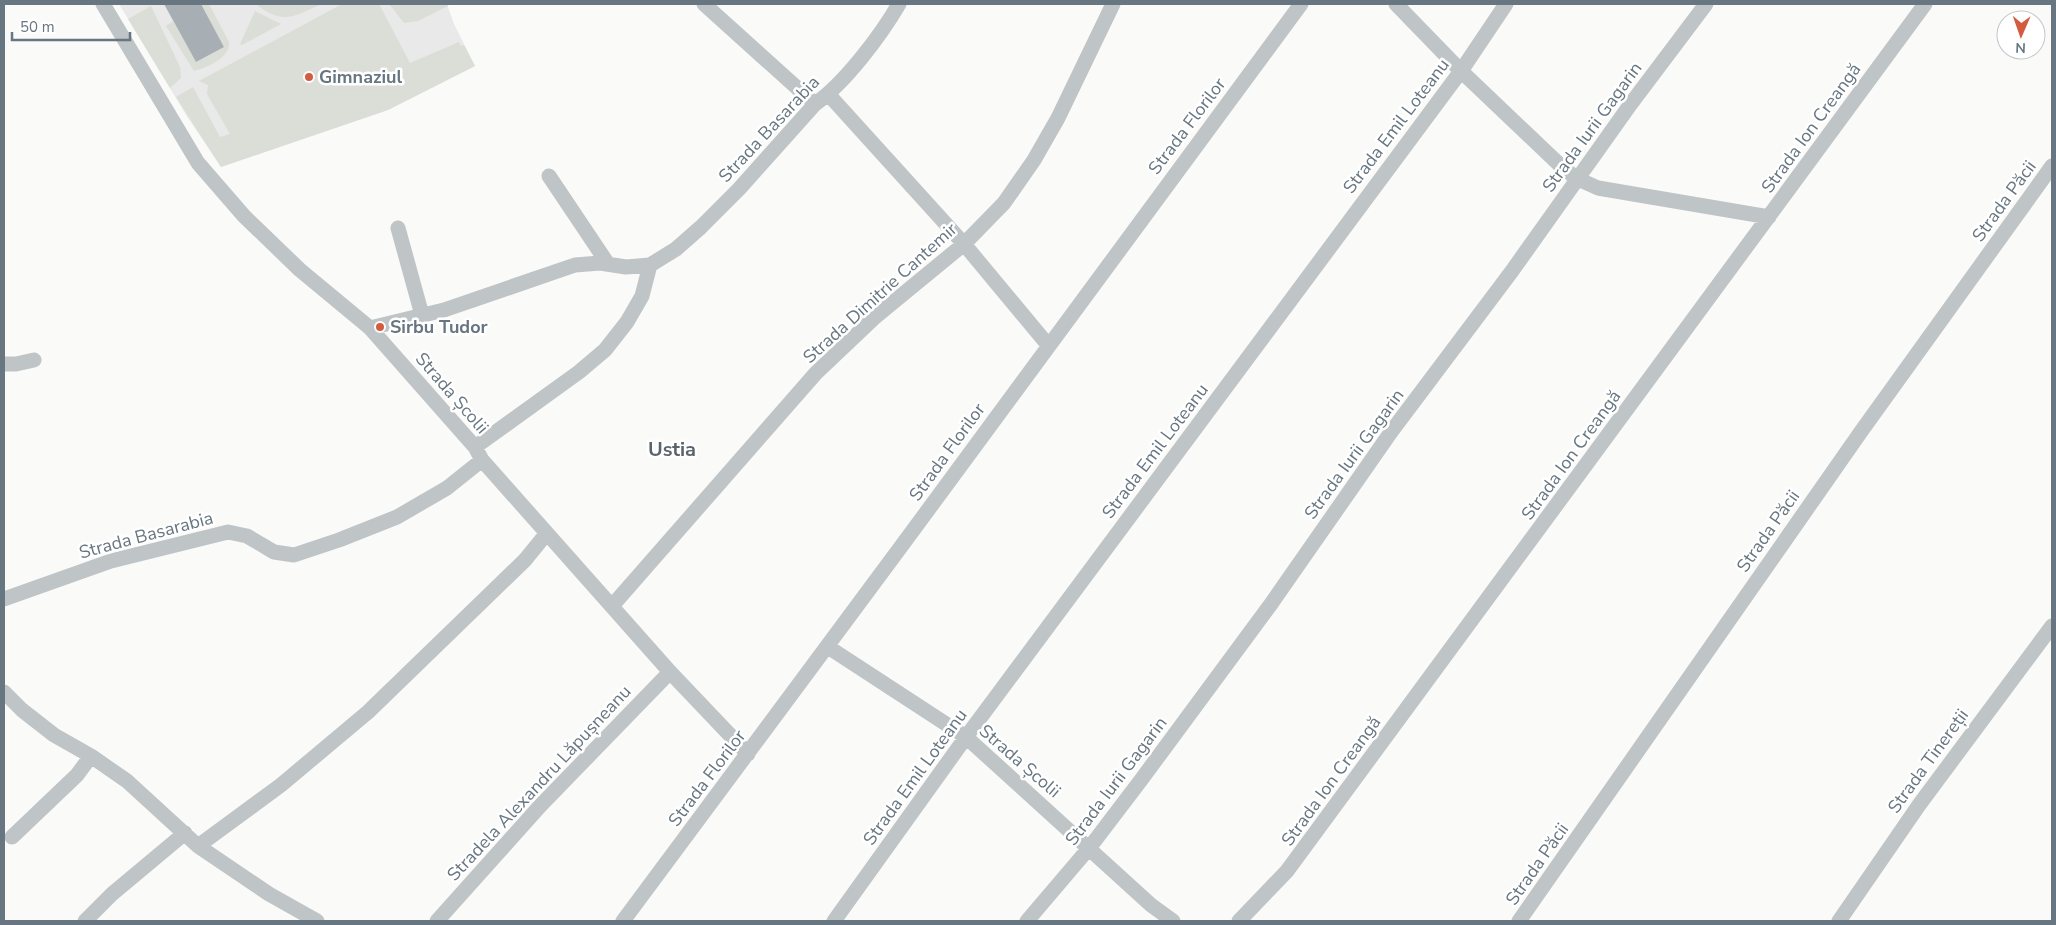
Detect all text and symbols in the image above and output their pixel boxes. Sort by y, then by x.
scale bar [12,10,130,42]
north arrow [1996,10,2046,60]
text: 50 m [20,17,55,37]
text: N [2015,38,2026,57]
street label: Strada Emil Loteanu [1337,54,1455,198]
street label: Strada Iurii Gagarin [1537,57,1647,197]
street label: Strada Ion Creangă [1756,58,1866,198]
place label: Gimnaziul [319,65,403,89]
street label: Strada Basarabia [713,70,825,188]
marker: Gimnaziul [303,71,315,83]
street label: Strada Florilor [1143,72,1232,179]
street label: Strada Păcii [1966,155,2042,247]
street label: Strada Dimitrie Cantemir [798,217,963,369]
place label: Sirbu Tudor [390,315,488,339]
marker: Sirbu Tudor [374,321,386,333]
street label: Strada Școlii [410,347,494,439]
street label: Strada Emil Loteanu [1096,379,1214,523]
street label: Strada Iurii Gagarin [1299,384,1409,524]
street label: Strada Ion Creangă [1516,385,1626,525]
street label: Strada Florilor [903,398,991,506]
district label: Ustia [648,436,696,463]
street label: Strada Păcii [1731,485,1805,577]
street label: Strada Basarabia [76,506,216,564]
street label: Stradela Alexandru Lăpușneanu [442,680,636,886]
street label: Strada Emil Loteanu [857,704,973,850]
street label: Strada Tinereții [1882,704,1974,818]
street label: Strada Ion Creangă [1276,711,1386,851]
street label: Strada Iurii Gagarin [1060,712,1172,850]
street label: Strada Școlii [974,719,1066,803]
street label: Strada Florilor [663,724,752,831]
street label: Strada Păcii [1500,818,1574,910]

